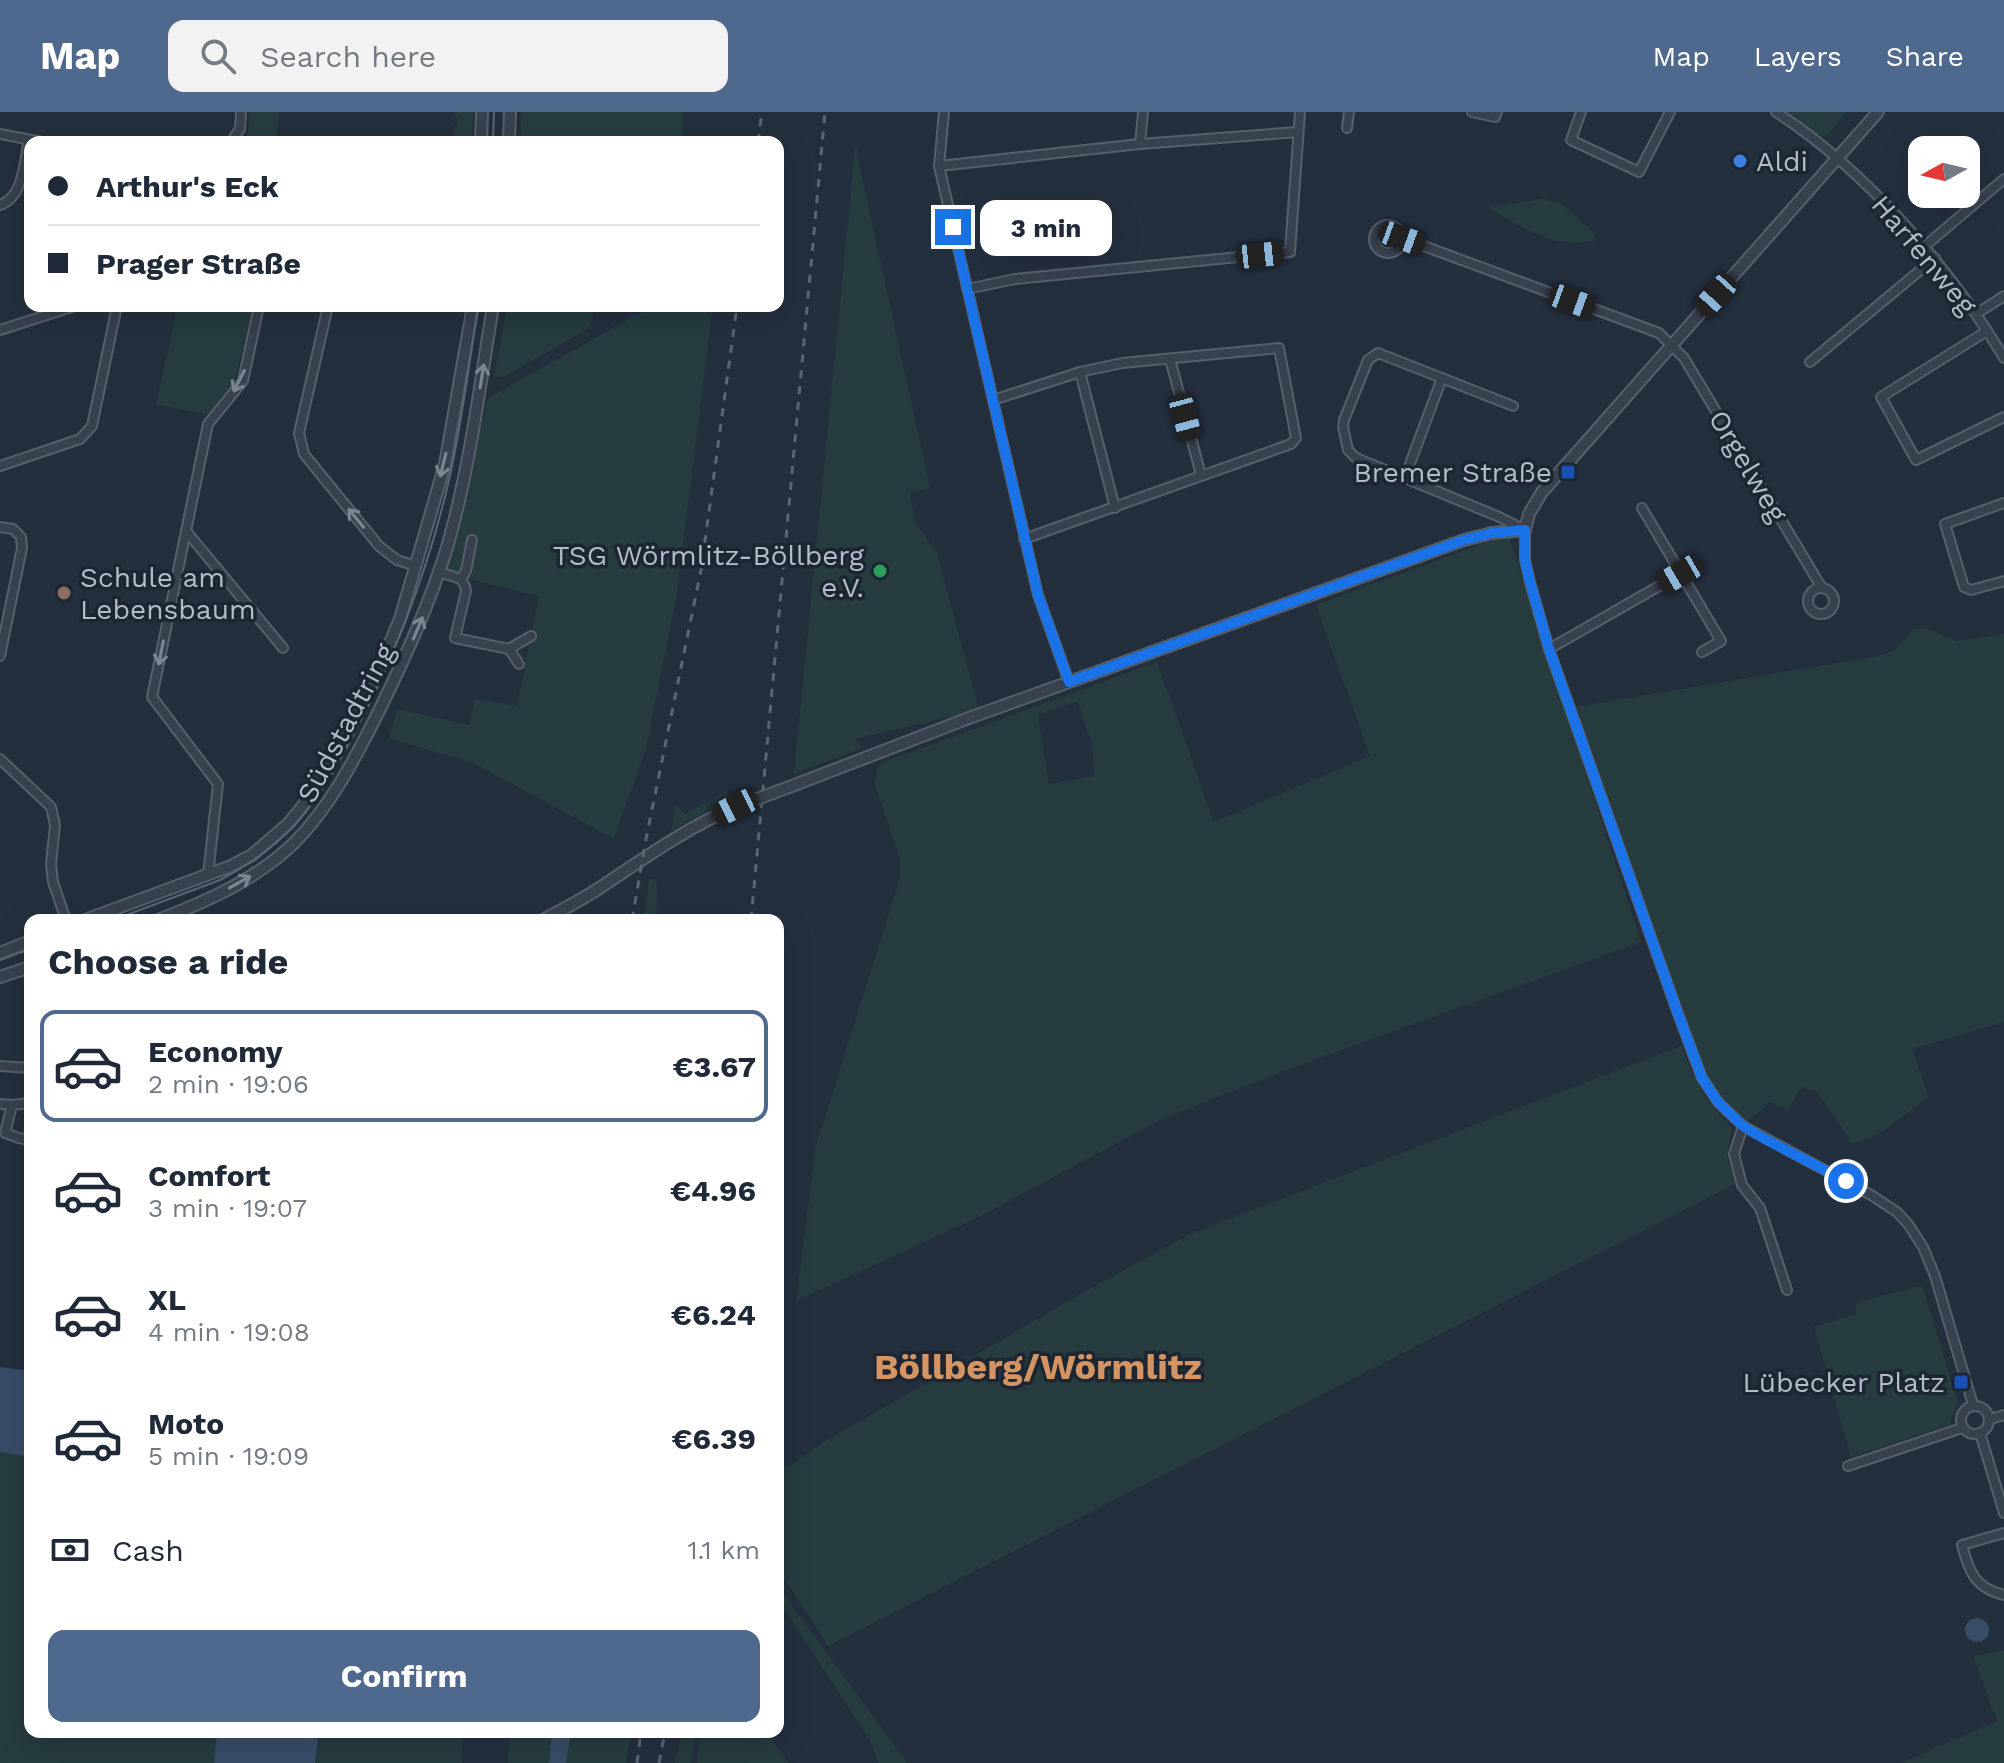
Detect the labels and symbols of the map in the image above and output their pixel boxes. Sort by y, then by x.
north arrow [1908,136,1980,208]
place label: Aldi [1756,145,1808,178]
marker: Aldi [1731,152,1749,170]
street label: Harfenweg [1865,189,1983,321]
callout: 3 min [981,199,1113,255]
route end [935,209,971,245]
car [1375,219,1429,257]
car [1235,241,1285,269]
car [1691,269,1741,321]
car [1545,282,1599,320]
one-way arrow [475,364,490,390]
one-way arrow [231,368,247,392]
car [1167,391,1203,443]
street label: Orgelweg [1702,404,1794,528]
one-way arrow [435,452,450,478]
place label: Bremer Straße [1353,456,1552,489]
marker: Bremer Straße [1559,463,1577,481]
one-way arrow [347,509,365,529]
place label: TSG Wörmlitz-Böllberg e.V. [553,539,864,604]
car [1653,552,1707,596]
place label: Schule am Lebensbaum [80,561,256,626]
marker: TSG Wörmlitz-Böllberg e.V. [871,562,889,580]
marker: Schule am Lebensbaum [55,584,73,602]
one-way arrow [412,616,426,641]
street label: Südstadtring [290,638,402,808]
one-way arrow [153,640,168,665]
car [708,786,762,828]
one-way arrow [228,873,252,889]
route start [1828,1163,1864,1199]
district label: Böllberg/Wörmlitz [874,1346,1202,1388]
place label: Lübecker Platz [1742,1366,1945,1399]
marker: Lübecker Platz [1952,1373,1970,1391]

